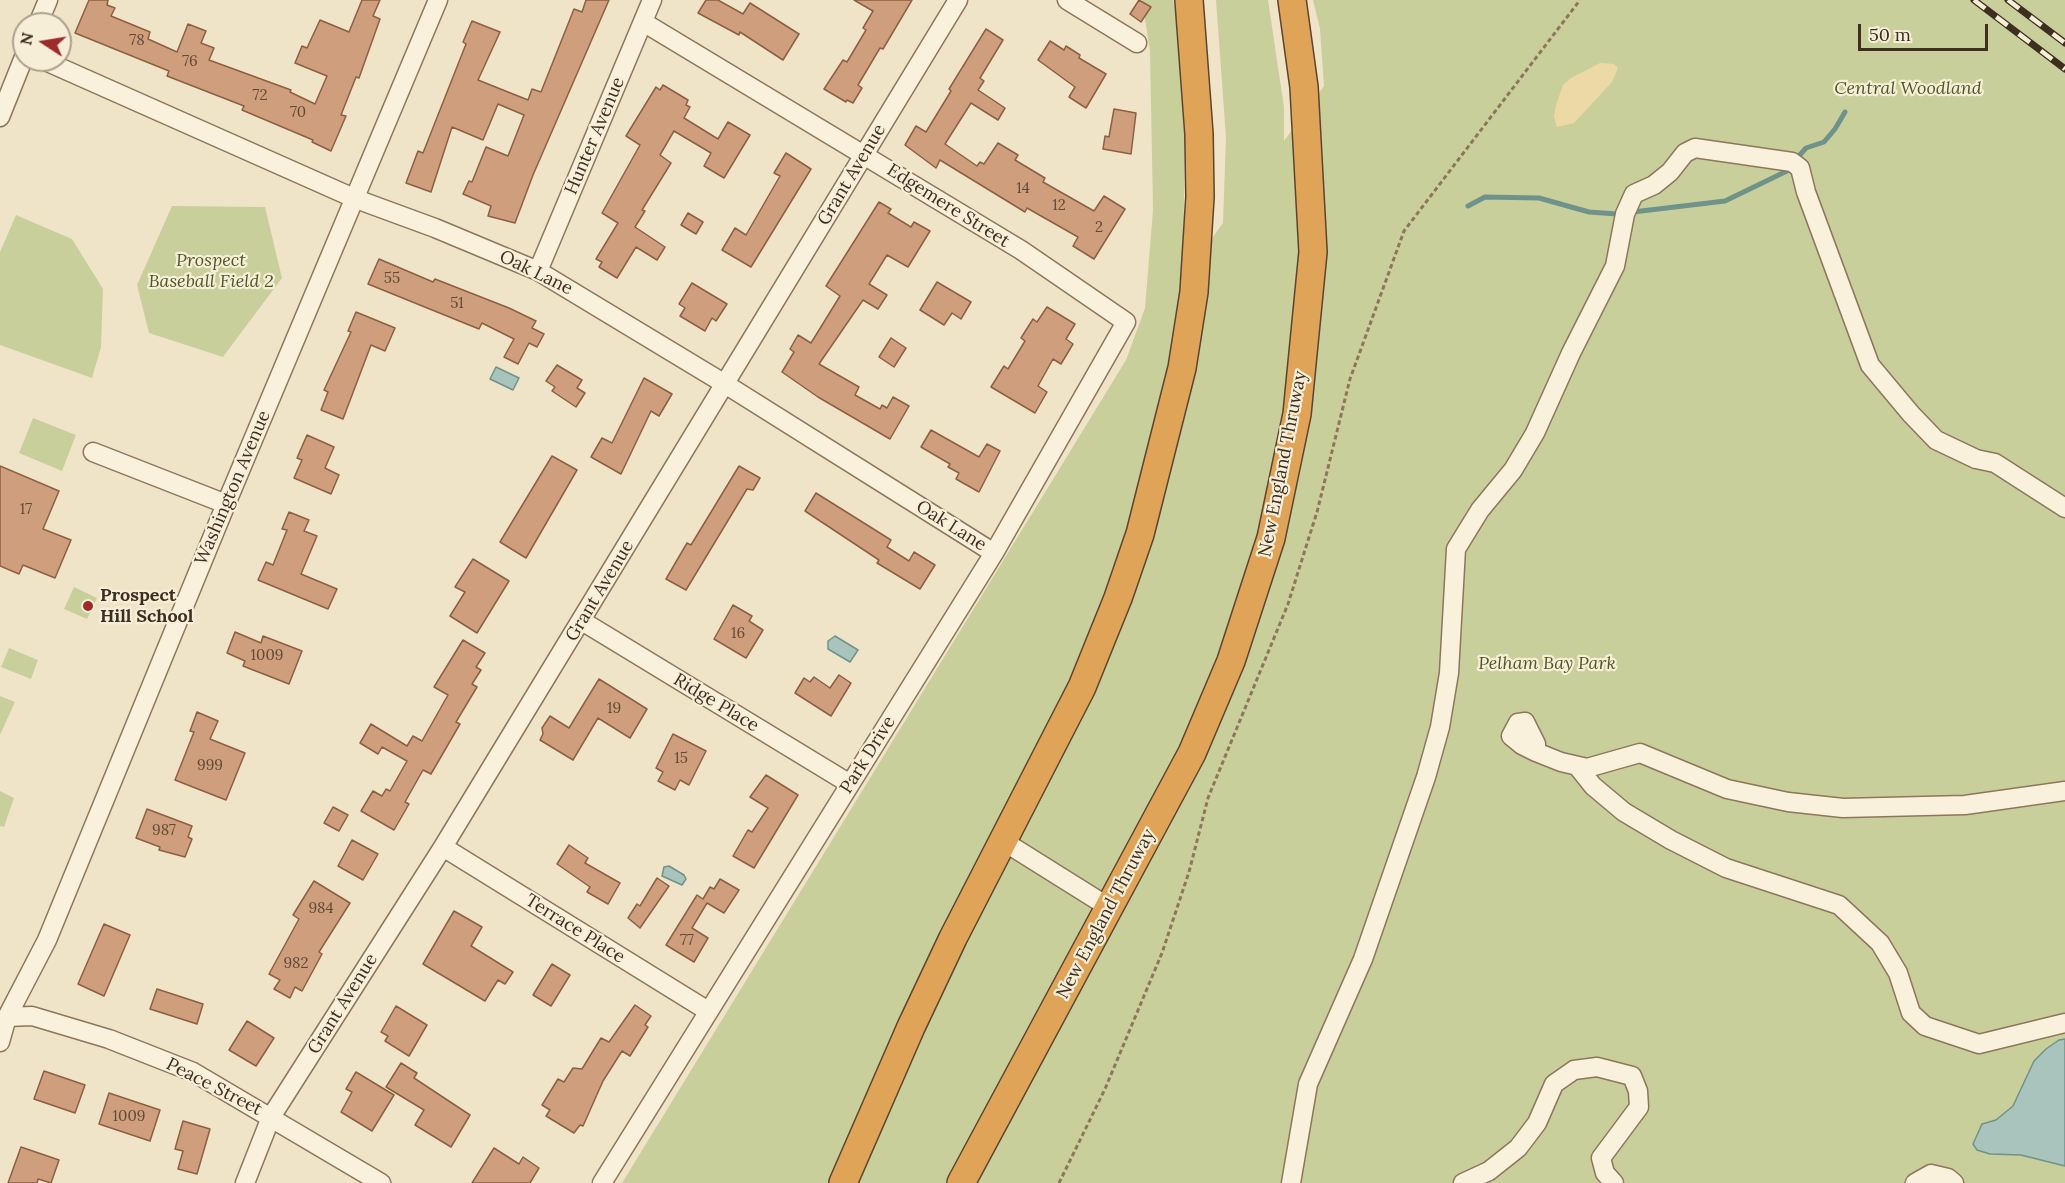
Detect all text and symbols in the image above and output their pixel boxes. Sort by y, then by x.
north arrow [12,12,72,72]
scale bar [1861,12,1992,50]
text: 50 m [1869,23,1911,46]
text: N [15,31,37,47]
house number: 78 [129,32,145,50]
house number: 76 [182,53,198,71]
street label: Hunter Avenue [561,74,629,198]
park label: Central Woodland [1834,78,1982,100]
house number: 72 [253,87,267,105]
house number: 70 [290,104,306,122]
street label: Grant Avenue [813,120,891,230]
street label: Edgemere Street [883,160,1013,252]
house number: 14 [1016,180,1030,198]
house number: 12 [1052,197,1066,215]
house number: 2 [1095,219,1103,237]
street label: Oak Lane [496,246,576,300]
park label: Prospect Baseball Field 2 [148,250,274,292]
house number: 55 [384,270,400,288]
house number: 51 [450,295,464,313]
street label: New England Thruway [1254,369,1312,559]
street label: Washington Avenue [191,407,275,569]
street label: Oak Lane [912,496,990,556]
house number: 17 [20,501,32,519]
street label: Grant Avenue [561,536,639,646]
place label: Prospect Hill School [100,585,193,628]
marker: Prospect Hill School [81,599,95,613]
house number: 16 [731,625,745,643]
house number: 1009 [251,647,283,665]
park label: Pelham Bay Park [1478,653,1616,675]
street label: Ridge Place [669,669,763,737]
house number: 19 [607,700,621,718]
street label: Park Drive [836,712,900,798]
house number: 15 [674,750,688,768]
house number: 999 [197,757,223,775]
house number: 987 [152,822,176,840]
street label: New England Thruway [1052,825,1160,1003]
street label: Terrace Place [521,890,629,968]
house number: 984 [308,900,334,918]
house number: 77 [680,932,694,950]
street label: Grant Avenue [304,950,382,1058]
house number: 982 [283,955,309,973]
street label: Peace Street [162,1054,266,1120]
house number: 1009 [113,1108,145,1126]

